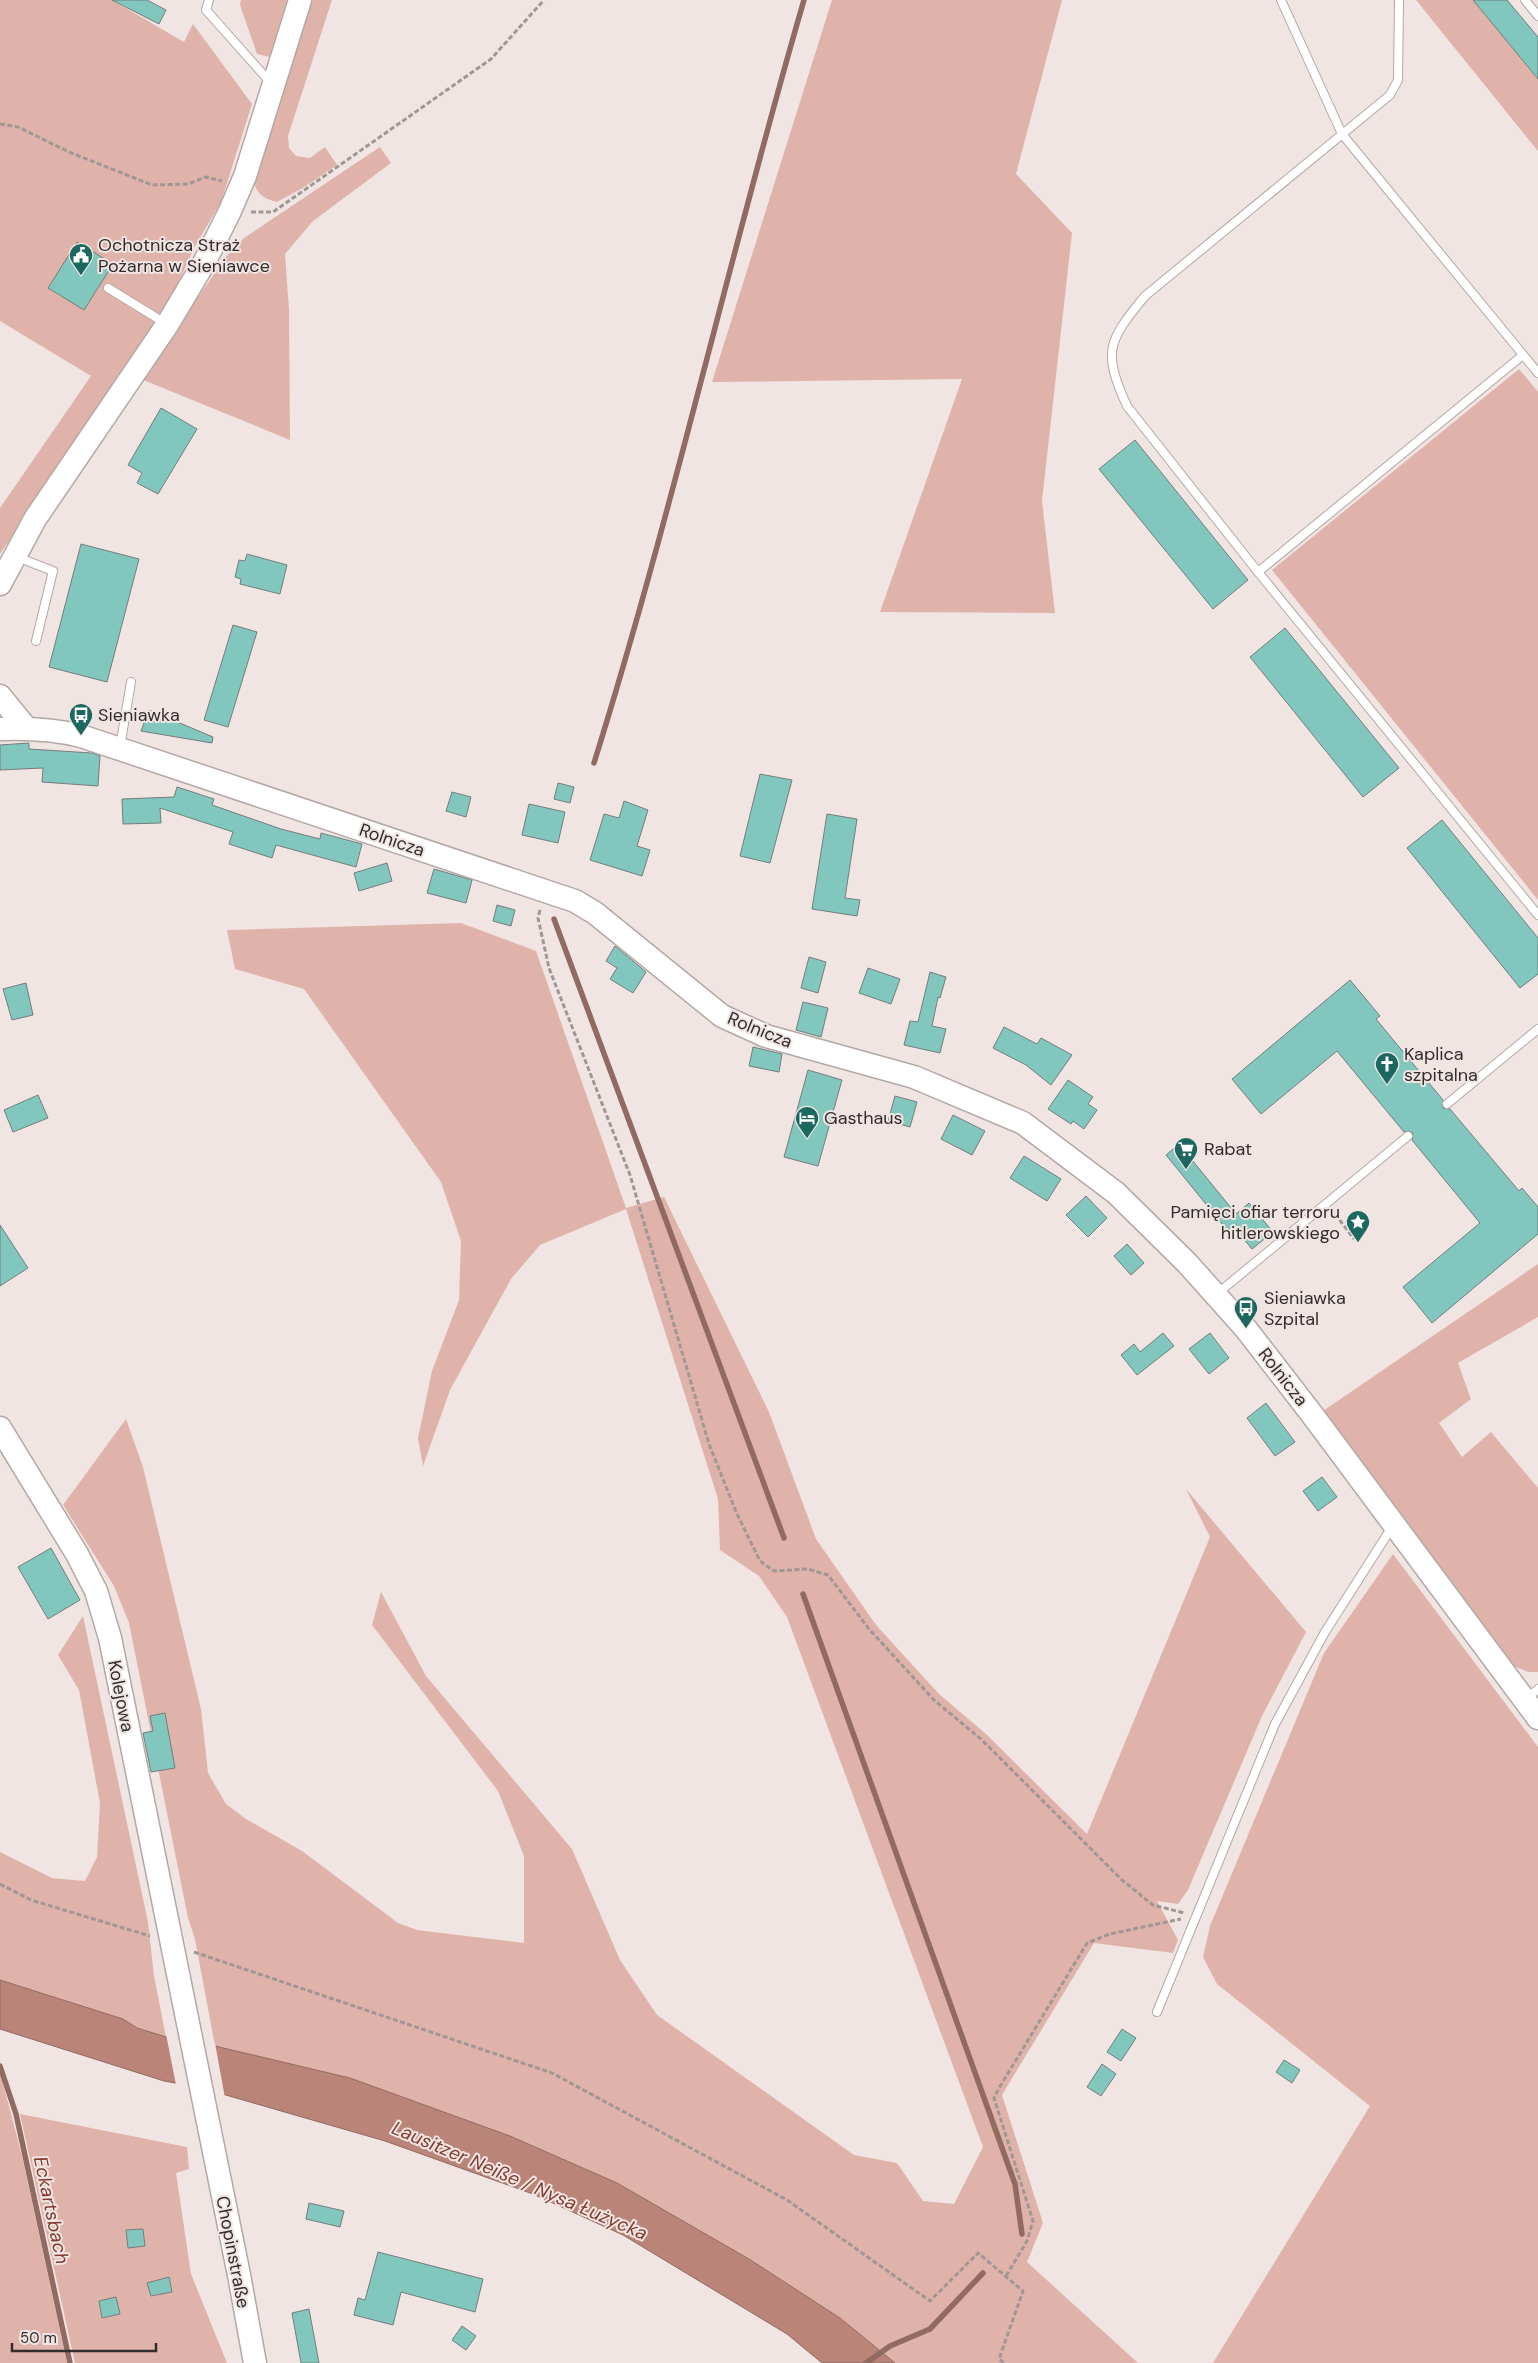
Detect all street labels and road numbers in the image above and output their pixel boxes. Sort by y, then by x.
street label: Rolnicza [356,818,428,862]
street label: Rolnicza [724,1006,796,1054]
street label: Rolnicza [1253,1343,1313,1411]
street label: Kolejowa [102,1658,140,1734]
street label: Chopinstraße [210,2194,256,2310]

